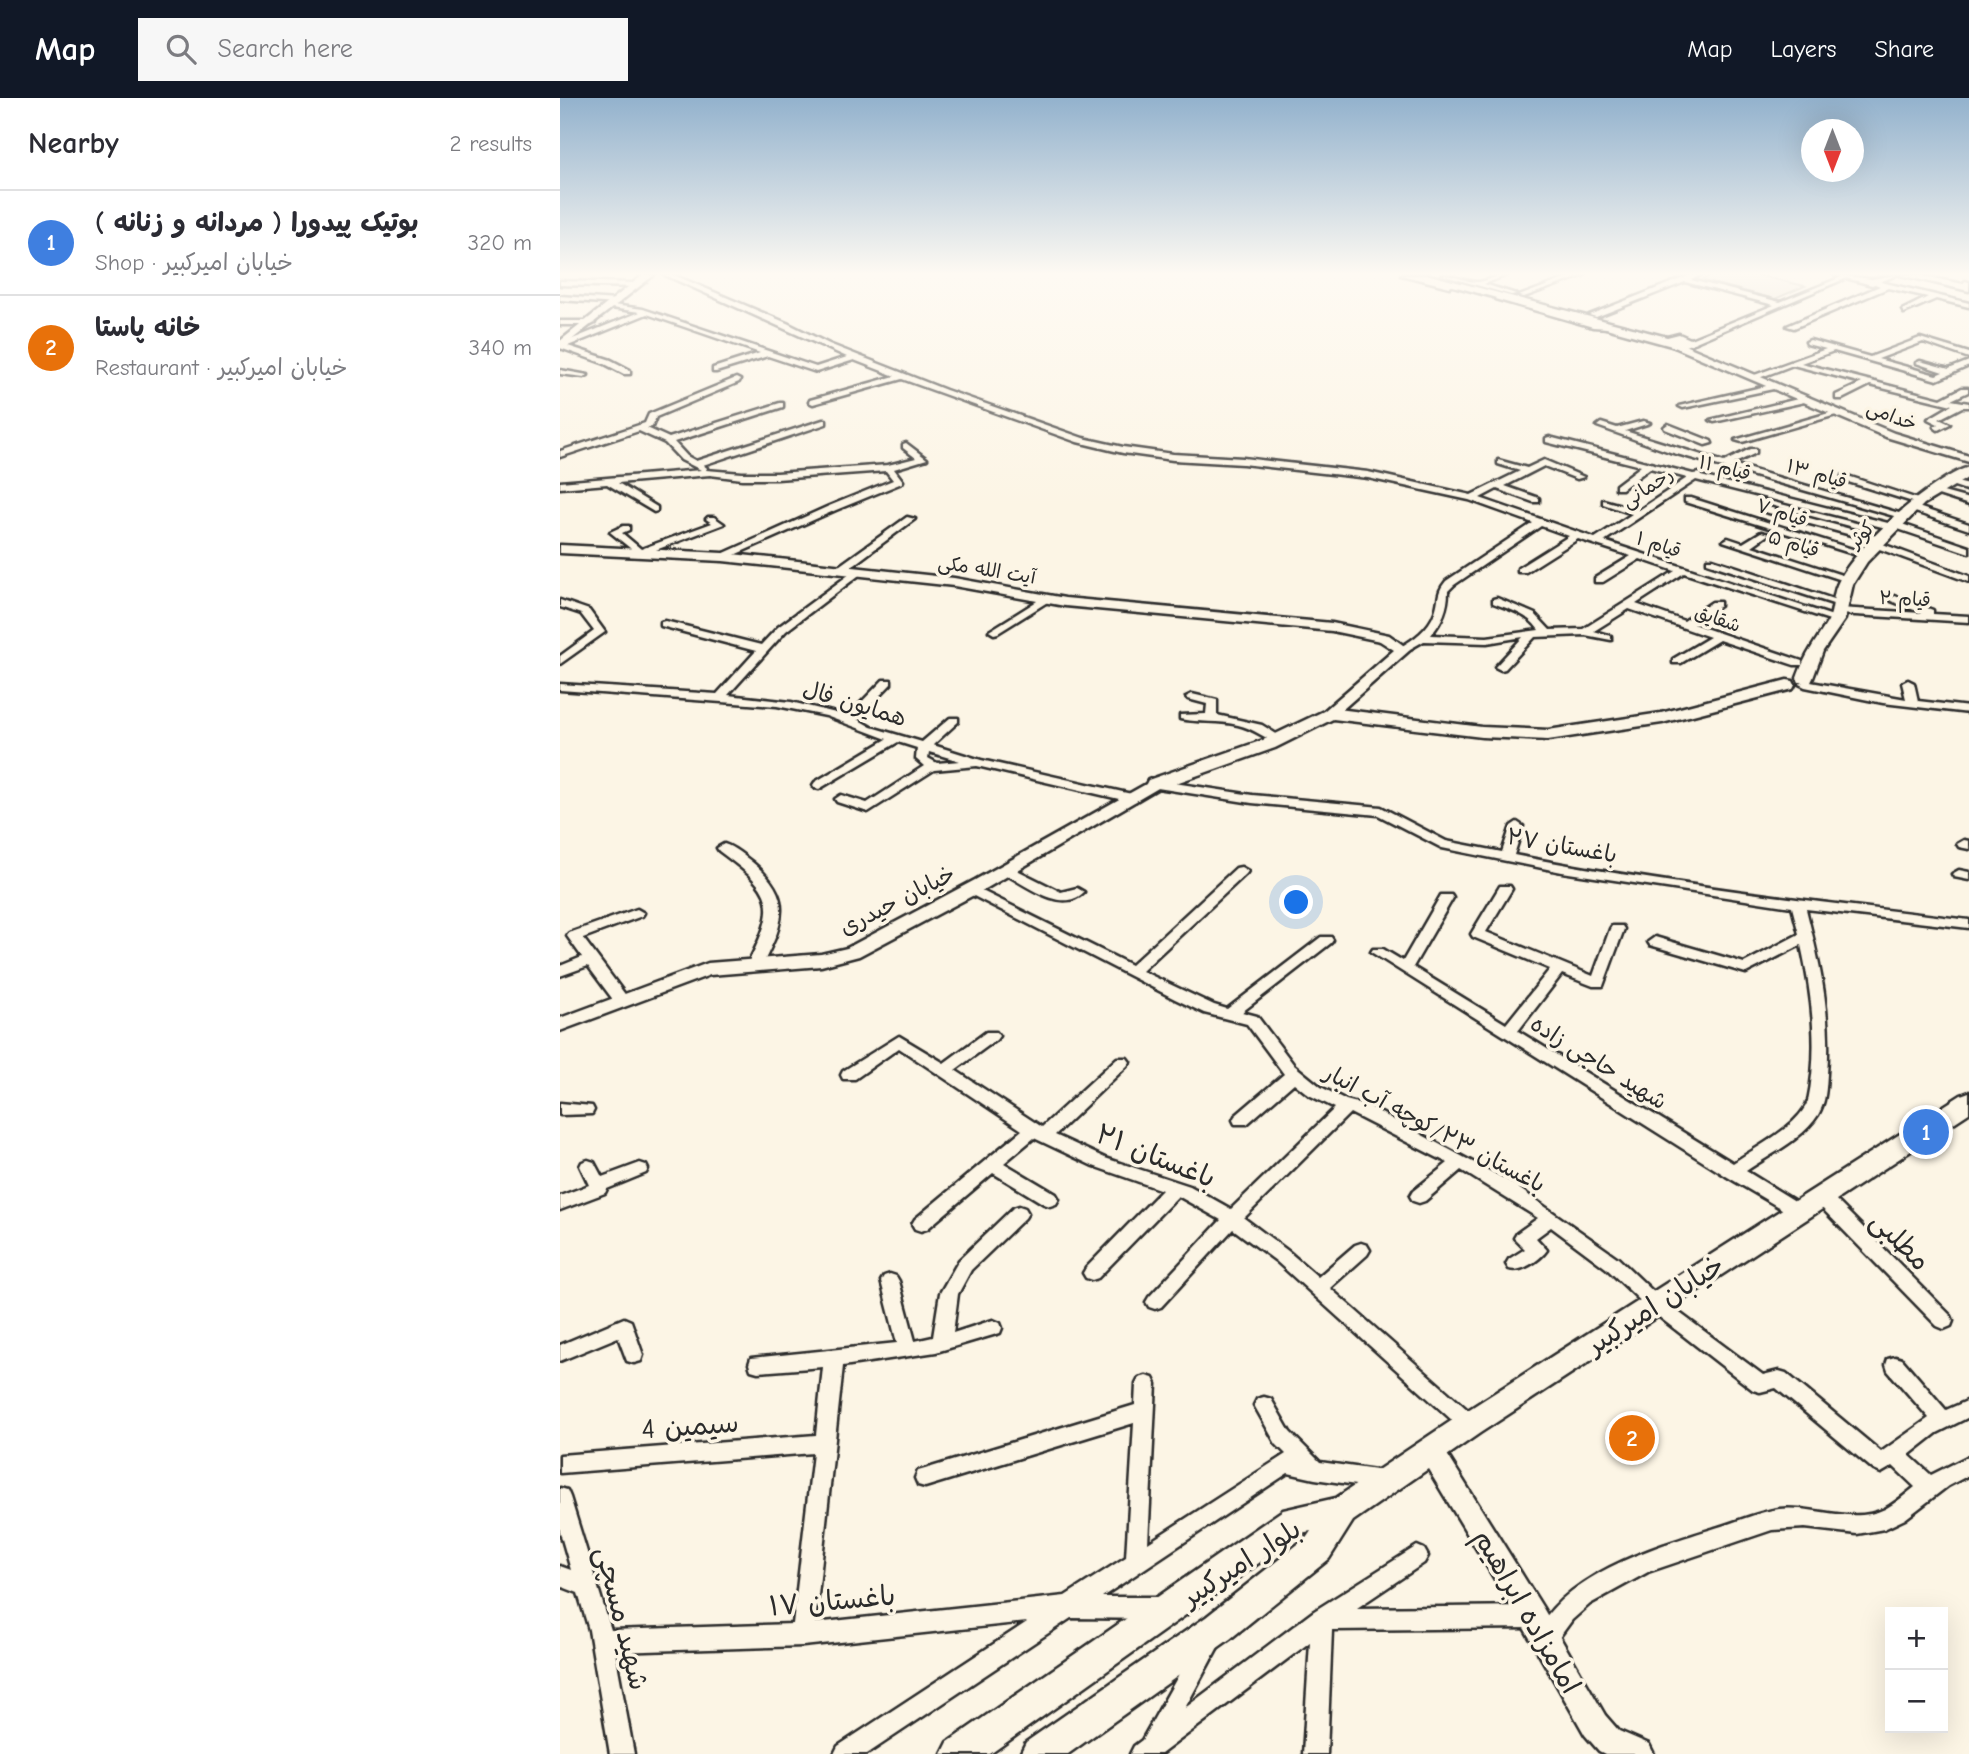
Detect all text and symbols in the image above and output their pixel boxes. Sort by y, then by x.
search box [138,18,628,81]
text: Map [35,30,96,68]
icon: search [162,30,200,68]
text: Search here [218,34,353,64]
text: Map [1687,35,1733,63]
text: Layers [1771,35,1836,63]
text: Share [1874,35,1934,63]
north arrow [1801,119,1864,182]
text: Nearby [28,126,119,161]
text: 2 results [450,130,532,157]
text: بوتیک پیدورا ( مردانه و زنانه ) [95,208,419,238]
text: 1 [46,229,56,256]
text: 320 m [468,229,532,256]
text: Shop · خیابان امیرکبیر [95,249,293,276]
text: خانه پاستا [95,313,200,343]
text: 2 [45,334,57,361]
text: 340 m [469,334,532,361]
text: Restaurant · خیابان امیرکبیر [95,354,347,381]
street label: خدامی [1863,396,1920,436]
street label: قیام ۱۱ [1696,451,1753,488]
street label: قیام ۱۳ [1783,455,1849,496]
street label: رحمانی [1618,463,1678,513]
street label: قیام ۷ [1752,494,1810,534]
street label: کوثر [1842,517,1880,554]
street label: قیام ۵ [1765,526,1822,565]
street label: قیام ۱ [1633,527,1684,565]
street label: آیت الله مکی [936,551,1038,590]
street label: قیام ۲ [1878,587,1931,614]
street label: شقایق [1692,601,1743,637]
street label: همایون فال [800,675,910,732]
street label: باغستان ۲۷ [1505,823,1619,868]
street label: خیابان حیدری [835,860,959,941]
your location [1279,885,1313,919]
street label: شهید حاجی زاده [1525,1010,1672,1116]
street label: باغستان ۲۳/کوچه آب انبار [1318,1058,1550,1198]
pin: 1 [1903,1106,1949,1158]
street label: باغستان ۲۱ [1091,1117,1220,1195]
street label: مطلبی [1863,1204,1937,1278]
street label: خیابان امیرکبیر [1579,1249,1731,1363]
street label: سیمین 4 [640,1407,740,1445]
pin: 2 [1609,1412,1655,1464]
street label: بلوار امیرکبیر [1174,1513,1308,1615]
street label: امامزاده ابراهیم [1463,1524,1587,1702]
street label: شهید مسچی [588,1543,655,1694]
street label: باغستان ۱۷ [767,1580,897,1623]
map controls [1885,1607,1948,1733]
button: + [1885,1607,1948,1670]
button: − [1885,1670,1948,1733]

